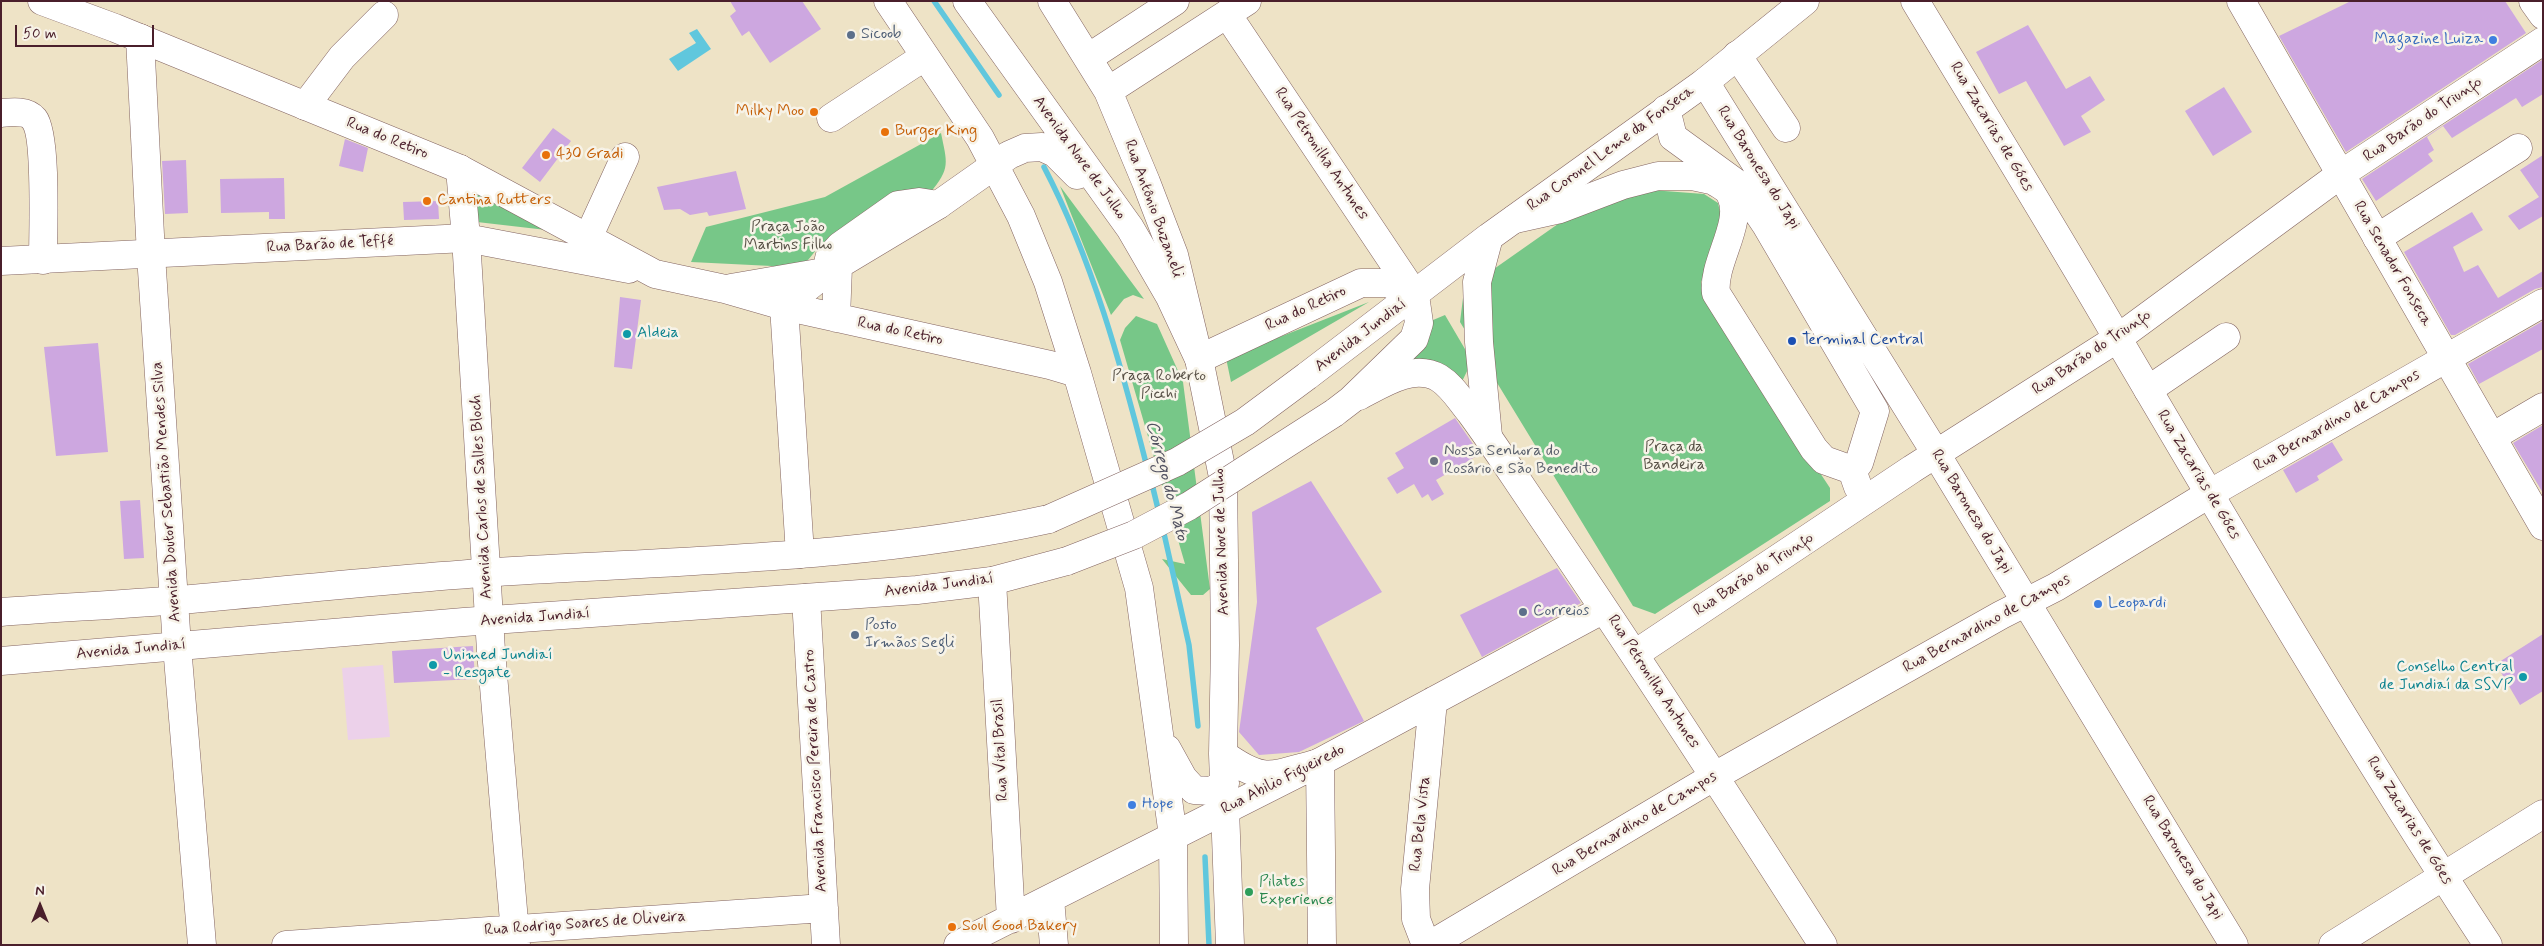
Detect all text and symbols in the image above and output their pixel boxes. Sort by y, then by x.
scale bar [18,15,156,47]
text: 50 m [23,24,57,44]
place label: Sicoob [861,25,901,45]
marker: Sicoob [845,29,857,41]
place label: Magazine Luiza [2374,30,2483,50]
marker: Magazine Luiza [2487,34,2499,46]
street label: Rua Zacarias de Góes [1945,59,2037,195]
street label: Rua Barão do Triunfo [2360,73,2486,167]
street label: Rua Coronel Leme da Fonseca [1524,82,1698,216]
street label: Rua Petronilha Antunes [1270,84,1372,224]
street label: Avenida Nove de Julho [1028,93,1130,223]
place label: Milky Moo [736,102,804,122]
street label: Rua Baronesa do Japi [1712,103,1804,233]
marker: Milky Moo [808,106,820,118]
street label: Rua do Retiro [343,114,431,164]
place label: Burger King [895,122,977,142]
marker: Burger King [879,126,891,138]
street label: Rua Antônio Buzaneli [1119,137,1187,281]
place label: 430 Gradi [556,145,623,165]
marker: 430 Gradi [540,149,552,161]
place label: Cantina Rutters [437,191,551,211]
marker: Cantina Rutters [421,195,433,207]
street label: Rua Senador Fonseca [2348,198,2436,330]
park label: Praça João Martins Filho [744,218,832,256]
street label: Rua Barão de Teffé [266,232,394,258]
street label: Rua do Retiro [1263,282,1349,336]
street label: Avenida Jundiaí [1311,295,1411,377]
street label: Rua Barão do Triunfo [2029,306,2155,400]
street label: Rua do Retiro [856,314,944,350]
place label: Aldeia [637,324,679,344]
marker: Aldeia [621,328,633,340]
place label: Terminal Central [1802,331,1923,351]
marker: Terminal Central [1786,335,1798,347]
street label: Avenida Doutor Sebastião Mendes Silva [148,361,186,623]
street label: Rua Bernardino de Campos [2251,366,2423,476]
park label: Praça Roberto Picchi [1112,367,1206,405]
street label: Avenida Carlos de Salles Bloch [467,394,497,600]
street label: Rua Zacarias de Góes [2152,407,2244,543]
water label: Córrego do Mato [1140,419,1192,543]
park label: Praça da Bandeira [1643,438,1705,476]
place label: Nossa Senhora do Rosário e São Benedito [1444,442,1598,480]
street label: Rua Baronesa do Japi [1926,446,2016,578]
marker: Nossa Senhora do Rosário e São Benedito [1428,455,1440,467]
street label: Avenida Nove de Julho [1210,468,1234,616]
street label: Rua Barão do Triunfo [1690,529,1818,621]
street label: Avenida Jundiaí [883,570,995,602]
street label: Rua Bernardino de Campos [1900,570,2074,678]
place label: Leopardi [2108,594,2166,614]
marker: Leopardi [2092,598,2104,610]
place label: Correios [1533,602,1589,622]
street label: Avenida Jundiaí [480,605,590,631]
marker: Correios [1517,606,1529,618]
street label: Rua Petronilha Antunes [1603,612,1703,752]
place label: Posto Irmãos Segli [865,616,955,654]
marker: Posto Irmãos Segli [849,629,861,641]
street label: Avenida Jundiaí [75,636,187,664]
place label: Unimed Jundiaí - Resgate [443,646,553,684]
street label: Avenida Francisco Pereira de Castro [800,649,832,893]
place label: Conselho Central de Jundiaí da SSVP [2379,658,2513,696]
marker: Unimed Jundiaí - Resgate [427,659,439,671]
marker: Conselho Central de Jundiaí da SSVP [2517,671,2529,683]
street label: Rua Vital Brasil [989,698,1013,802]
street label: Rua Abilio Figueiredo [1218,741,1348,819]
street label: Rua Zacarias de Góes [2362,753,2456,889]
street label: Rua Bernardino de Campos [1549,767,1721,881]
street label: Rua Bela Vista [1406,775,1436,873]
street label: Rua Baronesa do Japi [2137,792,2227,924]
place label: Hope [1142,795,1174,815]
marker: Hope [1126,799,1138,811]
place label: Pilates Experience [1259,873,1333,911]
north arrow [15,881,65,931]
text: N [35,882,45,900]
marker: Pilates Experience [1243,886,1255,898]
street label: Rua Rodrigo Soares de Oliveira [484,907,686,941]
place label: Soul Good Bakery [962,917,1077,937]
marker: Soul Good Bakery [946,921,958,933]

